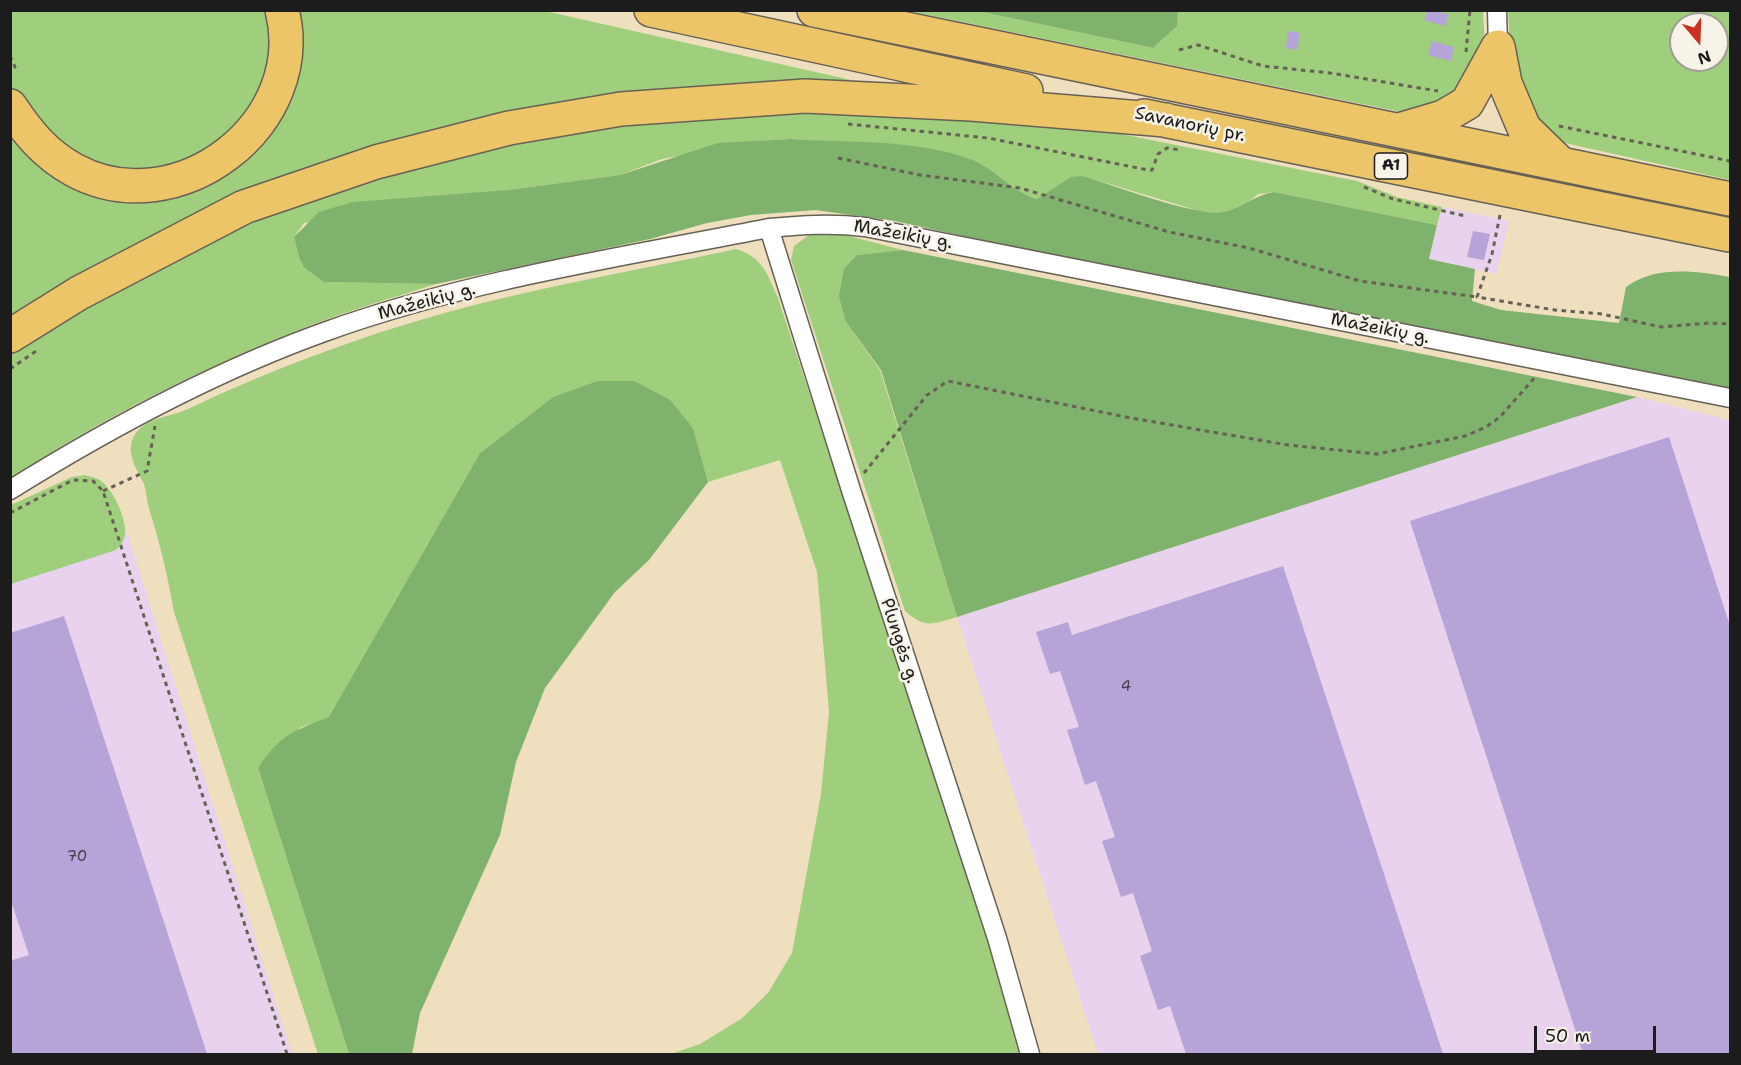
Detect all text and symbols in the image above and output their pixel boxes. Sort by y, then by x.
north arrow [1669,12,1729,72]
text: N [1695,46,1714,70]
street label: Savanorių pr. [1133,103,1247,147]
road number: A1 [1374,153,1408,179]
street label: Mažeikių g. [852,216,954,254]
street label: Mažeikių g. [376,279,478,325]
street label: Mažeikių g. [1329,309,1431,349]
street label: Plungės g. [875,596,923,686]
house number: 4 [1121,678,1131,696]
house number: 70 [67,848,87,866]
scale bar [1537,1014,1658,1052]
text: 50 m [1545,1024,1590,1048]

